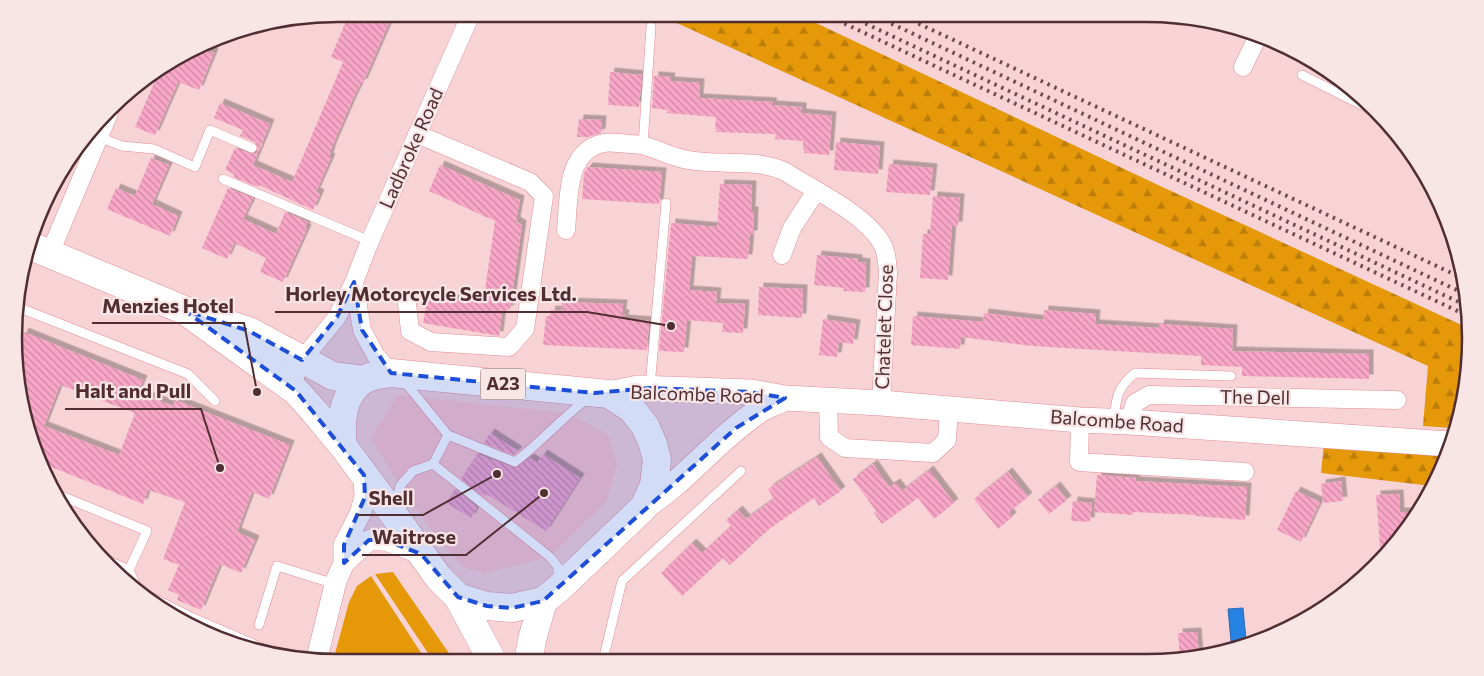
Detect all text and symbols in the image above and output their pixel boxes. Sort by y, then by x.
street label: Ladbroke Road [374,84,447,212]
street label: Chatelet Close [870,264,897,390]
callout: Horley Motorcycle Services Ltd. [275,277,587,312]
text: Horley Motorcycle Services Ltd. [285,281,577,305]
callout: Menzies Hotel [92,288,244,323]
text: Menzies Hotel [102,293,234,317]
road number: A23 [480,368,526,399]
callout: Halt and Pull [65,374,201,409]
text: Halt and Pull [75,378,191,402]
street label: Balcombe Road [630,380,764,407]
street label: The Dell [1220,384,1290,409]
street label: Balcombe Road [1050,404,1184,437]
callout: Shell [358,480,423,515]
text: Shell [368,485,414,509]
callout: Waitrose [362,520,466,555]
text: Waitrose [372,524,456,548]

